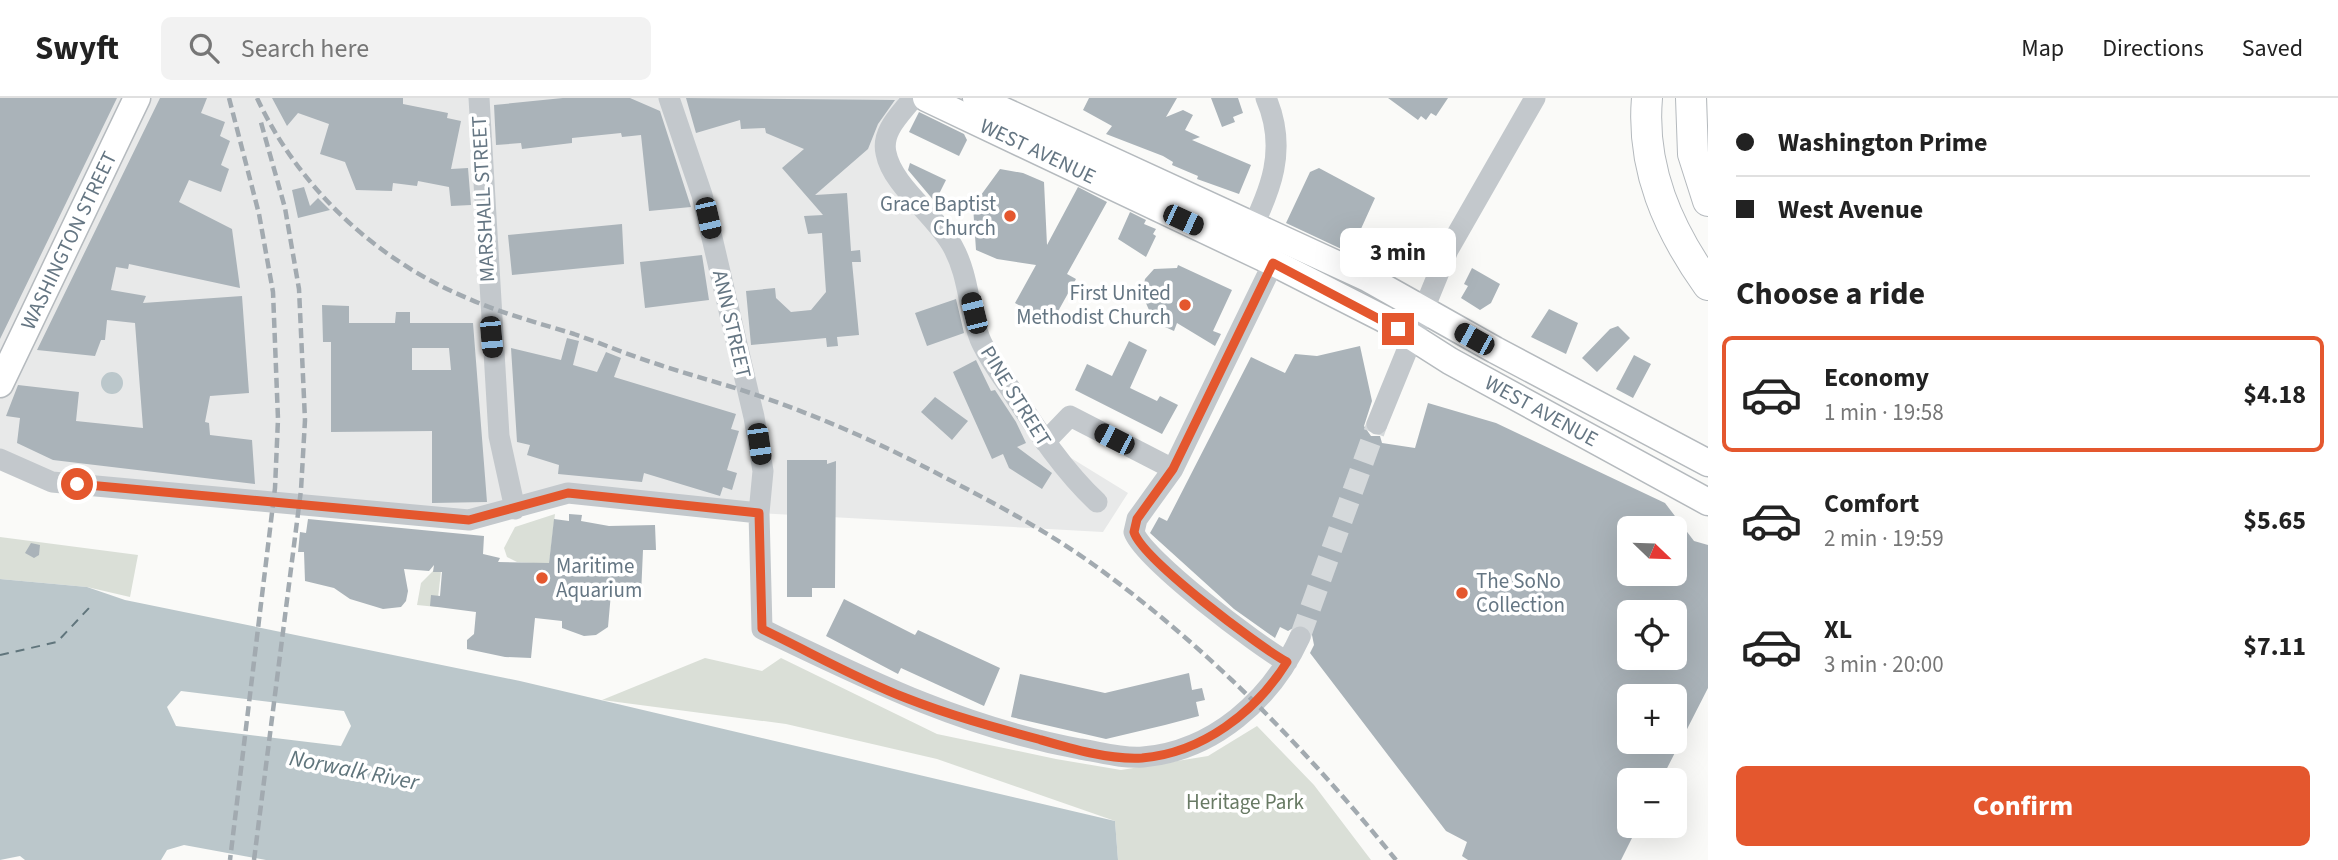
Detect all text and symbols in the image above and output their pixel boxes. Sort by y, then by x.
search box [161,17,651,80]
text: Swyft [35,25,119,72]
icon: search [185,29,223,67]
text: Search here [241,30,369,67]
text: Map [2021,31,2064,66]
text: Directions [2102,31,2204,66]
text: Saved [2242,31,2303,66]
street label: WEST AVENUE [975,111,1101,191]
street label: MARSHALL STREET [464,115,502,283]
text: Washington Prime [1778,124,1988,161]
street label: WASHINGTON STREET [13,146,124,335]
place label: Grace Baptist Church [880,189,996,243]
text: West Avenue [1778,191,1923,228]
car [694,195,723,241]
car [1160,202,1207,238]
marker: Grace Baptist Church [1002,208,1018,224]
callout: 3 min [1340,228,1456,276]
text: 3 min [1370,236,1426,269]
street label: ANN STREET [705,267,759,381]
text: Choose a ride [1736,271,1925,317]
place label: First United Methodist Church [1016,278,1171,332]
car [959,290,990,336]
marker: First United Methodist Church [1177,297,1193,313]
route end [1382,313,1414,345]
car [479,315,504,359]
car [1451,320,1498,358]
street label: PINE STREET [973,340,1059,452]
text: Economy [1824,359,1929,396]
icon: car [1740,363,1803,426]
street label: WEST AVENUE [1479,368,1604,454]
text: $4.18 [2243,376,2306,413]
text: 1 min · 19:58 [1824,396,1944,429]
car [1091,420,1138,458]
car [746,422,773,466]
route start [61,468,93,500]
text: Comfort [1824,485,1919,522]
icon: car [1740,489,1803,552]
text: $5.65 [2243,502,2306,539]
north arrow [1617,516,1687,586]
map controls [1617,516,1687,838]
text: 2 min · 19:59 [1824,522,1944,555]
place label: Maritime Aquarium [556,551,642,605]
place label: The SoNo Collection [1476,566,1565,620]
marker: Maritime Aquarium [534,570,550,586]
marker: The SoNo Collection [1454,585,1470,601]
button: locate [1617,600,1687,670]
text: XL [1824,611,1852,648]
icon: car [1740,615,1803,678]
text: $7.11 [2243,628,2306,665]
text: 3 min · 20:00 [1824,648,1944,681]
button: + [1617,684,1687,754]
water label: Norwalk River [286,741,423,799]
button: Confirm [1736,766,2310,846]
button: − [1617,768,1687,838]
park label: Heritage Park [1186,787,1305,817]

